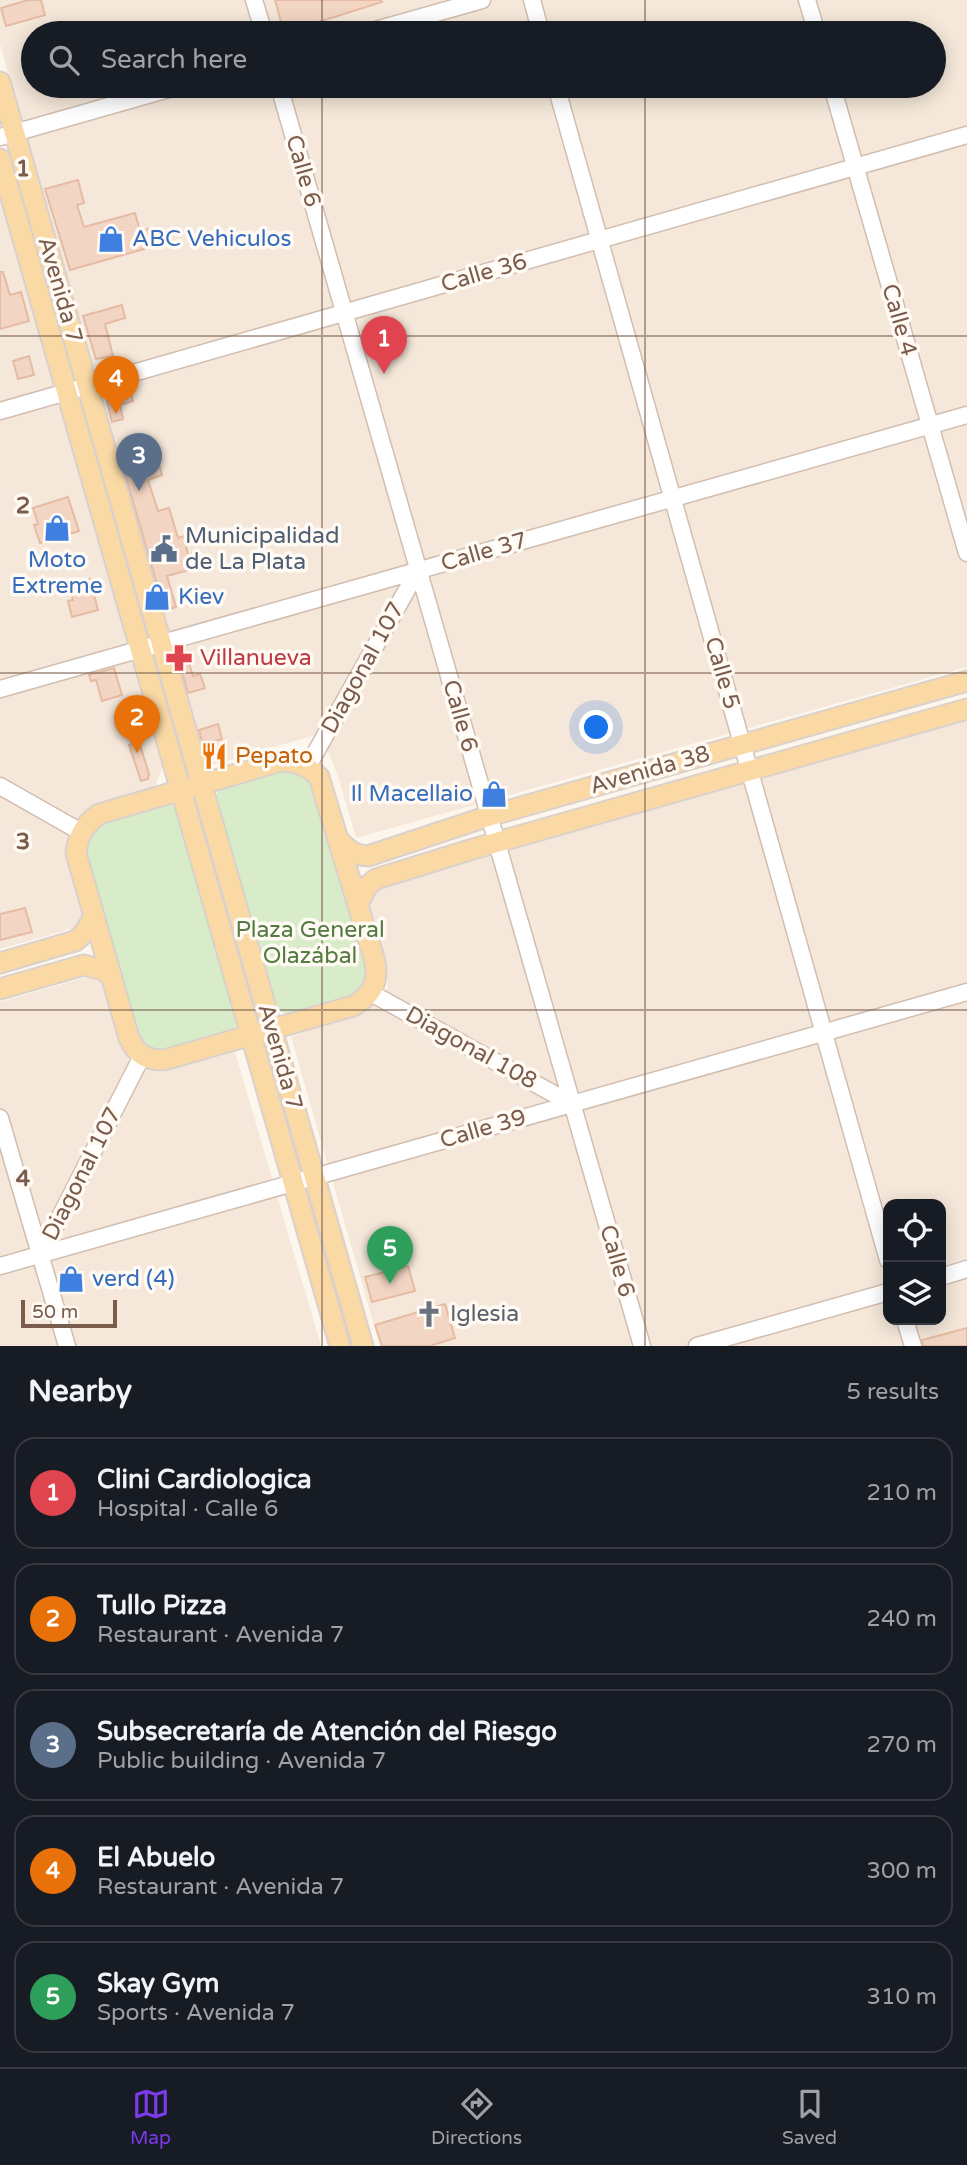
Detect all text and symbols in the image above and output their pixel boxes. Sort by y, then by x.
search box [21,21,946,98]
icon: search [45,41,83,79]
text: Search here [101,44,247,75]
street label: Calle 6 [279,132,327,210]
text: 1 [16,155,30,183]
shop icon: ABC Vehiculos [96,224,126,254]
place label: ABC Vehiculos [132,225,292,253]
street label: Avenida 7 [32,234,88,346]
street label: Calle 36 [438,247,530,299]
street label: Calle 4 [875,281,923,359]
pin: 1 [361,316,407,374]
pin: 4 [93,356,139,414]
pin: 3 [116,433,162,491]
text: 2 [16,492,30,520]
shop icon: Moto Extreme [42,513,72,543]
place label: Municipalidad de La Plata [185,522,340,576]
street label: Calle 37 [438,526,530,578]
public building icon: Municipalidad de La Plata [149,534,179,564]
place label: Moto Extreme [11,546,103,600]
shop icon: Kiev [142,582,172,612]
place label: Kiev [178,583,224,611]
street label: Diagonal 107 [315,597,411,739]
street label: Calle 5 [698,634,746,712]
pharmacy icon: Villanueva [164,643,194,673]
place label: Villanueva [200,644,312,672]
street label: Calle 6 [436,677,484,755]
pin: 2 [114,695,160,753]
your location [579,710,613,744]
street label: Avenida 38 [587,740,713,800]
restaurant icon: Pepato [199,741,229,771]
place label: Pepato [235,742,313,770]
shop icon: Il Macellaio [479,779,509,809]
place label: Il Macellaio [351,780,473,808]
text: 3 [16,828,30,856]
park label: Plaza General Olazábal [235,916,385,970]
street label: Diagonal 108 [400,1000,542,1096]
street label: Avenida 7 [252,1001,308,1113]
street label: Diagonal 107 [36,1103,128,1245]
street label: Calle 39 [437,1103,529,1155]
text: 4 [16,1165,31,1193]
map controls [883,1199,946,1325]
button: locate [883,1199,946,1262]
street label: Calle 6 [593,1222,641,1300]
pin: 5 [367,1226,413,1284]
button: layers [883,1262,946,1325]
shop icon: verd (4) [56,1264,86,1294]
place label: verd (4) [92,1265,175,1293]
scale bar [21,1297,117,1329]
church icon: Iglesia [414,1299,444,1329]
place label: Iglesia [450,1300,519,1328]
text: 50 m [32,1301,78,1323]
text: Nearby [28,1373,132,1410]
text: 5 results [846,1378,939,1406]
text: Clini Cardiologica [97,1464,312,1495]
text: 1 [46,1479,60,1507]
text: 210 m [867,1479,937,1507]
text: Hospital · Calle 6 [97,1495,279,1523]
text: Tullo Pizza [97,1590,227,1621]
text: 2 [46,1605,60,1633]
text: 240 m [867,1605,937,1633]
text: Restaurant · Avenida 7 [97,1621,344,1649]
text: Subsecretaría de Atención del Riesgo [97,1716,557,1747]
text: 3 [46,1731,60,1759]
text: 270 m [867,1731,937,1759]
text: Public building · Avenida 7 [97,1747,386,1775]
text: El Abuelo [97,1842,215,1873]
text: 4 [46,1857,60,1885]
text: 300 m [867,1857,937,1885]
text: Restaurant · Avenida 7 [97,1873,344,1901]
text: Skay Gym [97,1968,219,1999]
text: 5 [46,1983,60,2011]
text: 310 m [867,1983,937,2011]
text: Sports · Avenida 7 [97,1999,295,2027]
tab: Map [130,2085,171,2149]
tab: Directions [431,2085,522,2149]
tab: Saved [782,2085,837,2149]

